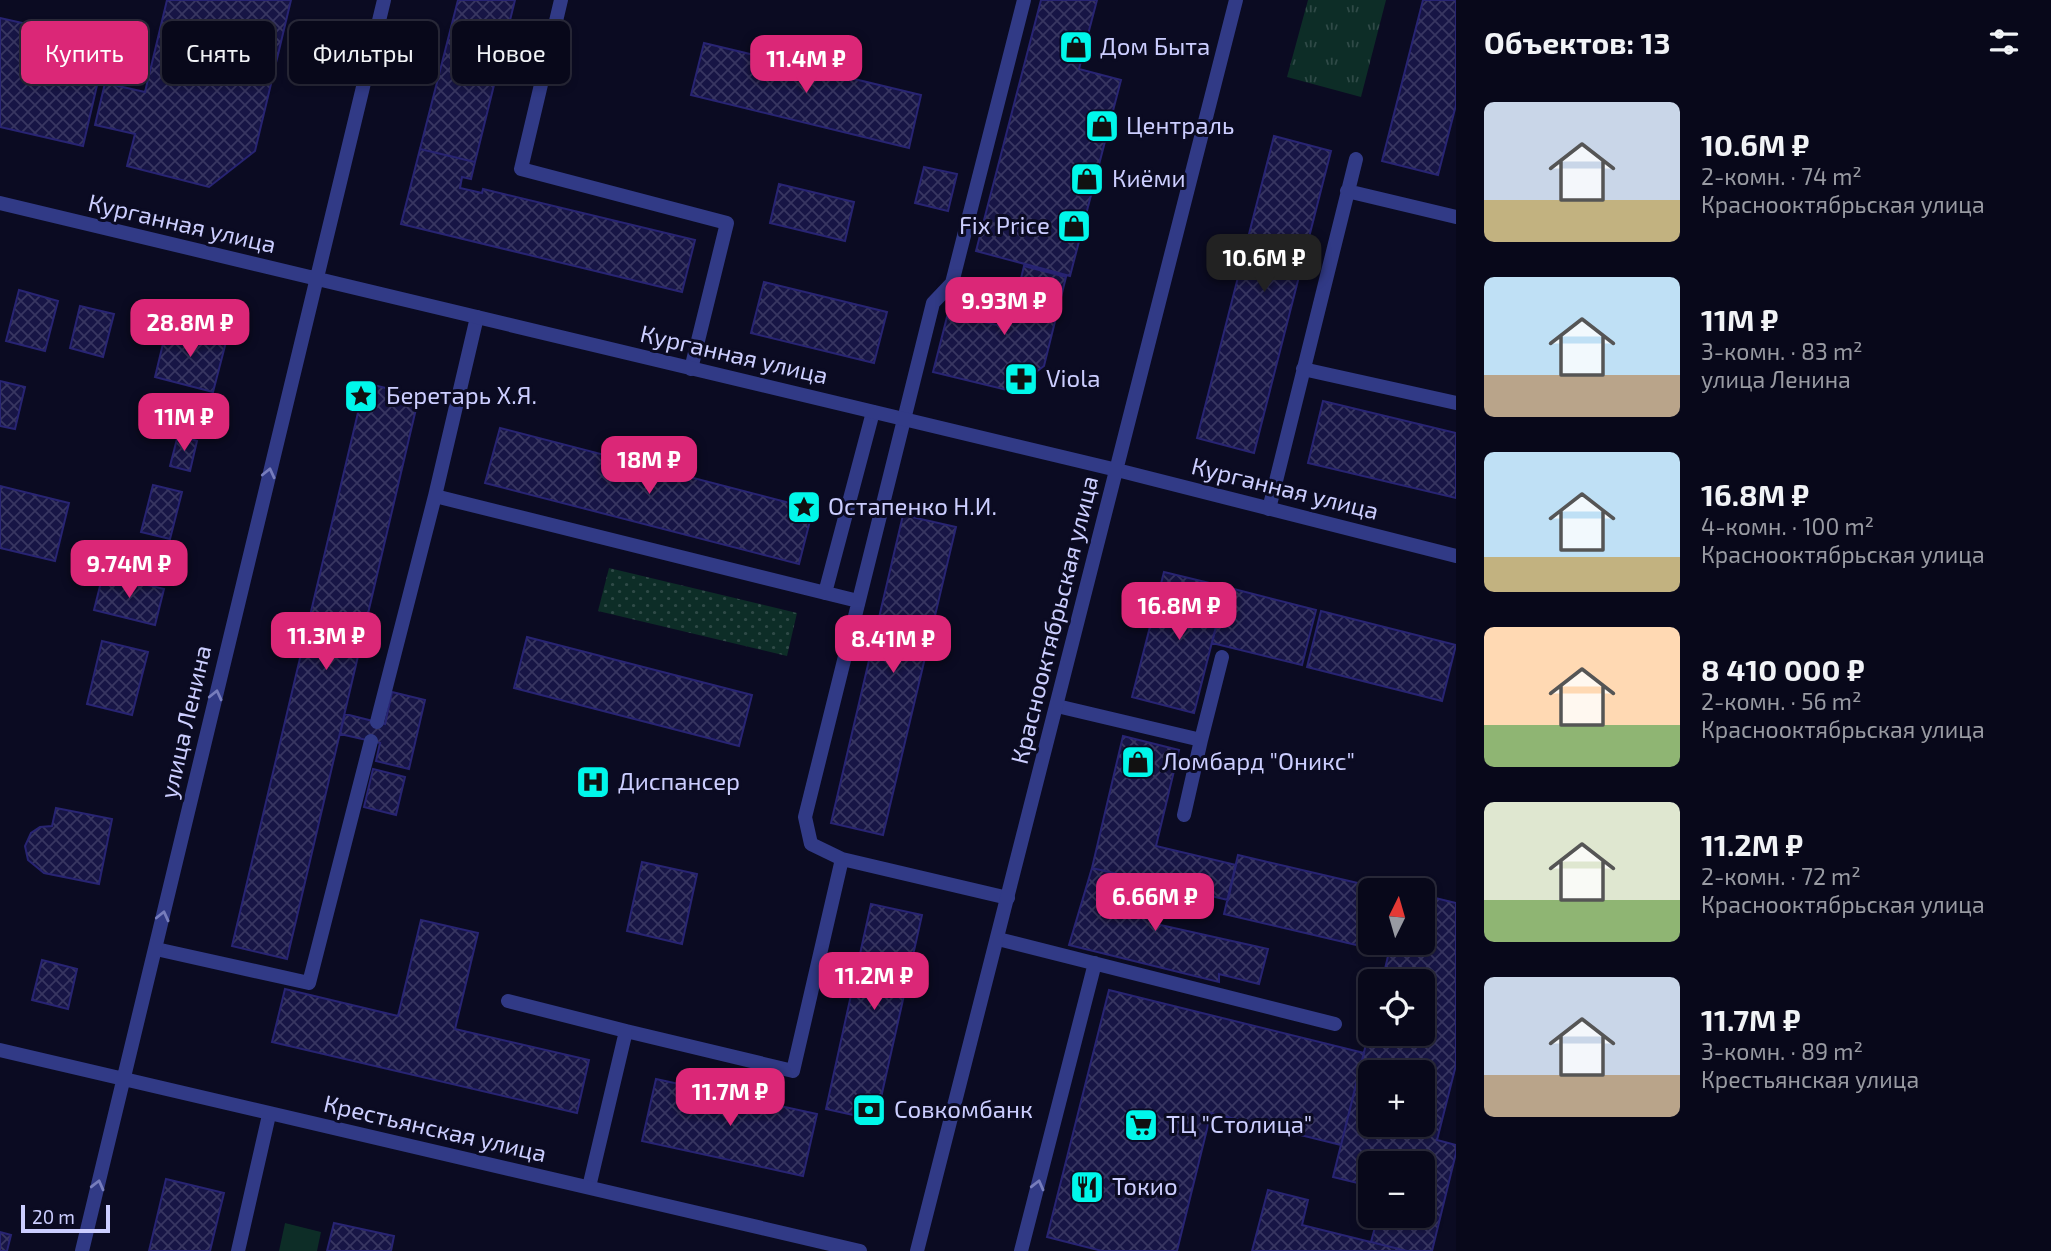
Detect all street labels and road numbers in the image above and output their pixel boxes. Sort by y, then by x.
street label: Курганная улица [85,187,279,259]
street label: Курганная улица [637,318,831,390]
street label: Курганная улица [1189,450,1382,526]
street label: Краснооктябрьская улица [1004,473,1104,767]
street label: улица Ленина [153,642,217,801]
street label: Крестьянская улица [321,1088,550,1168]

